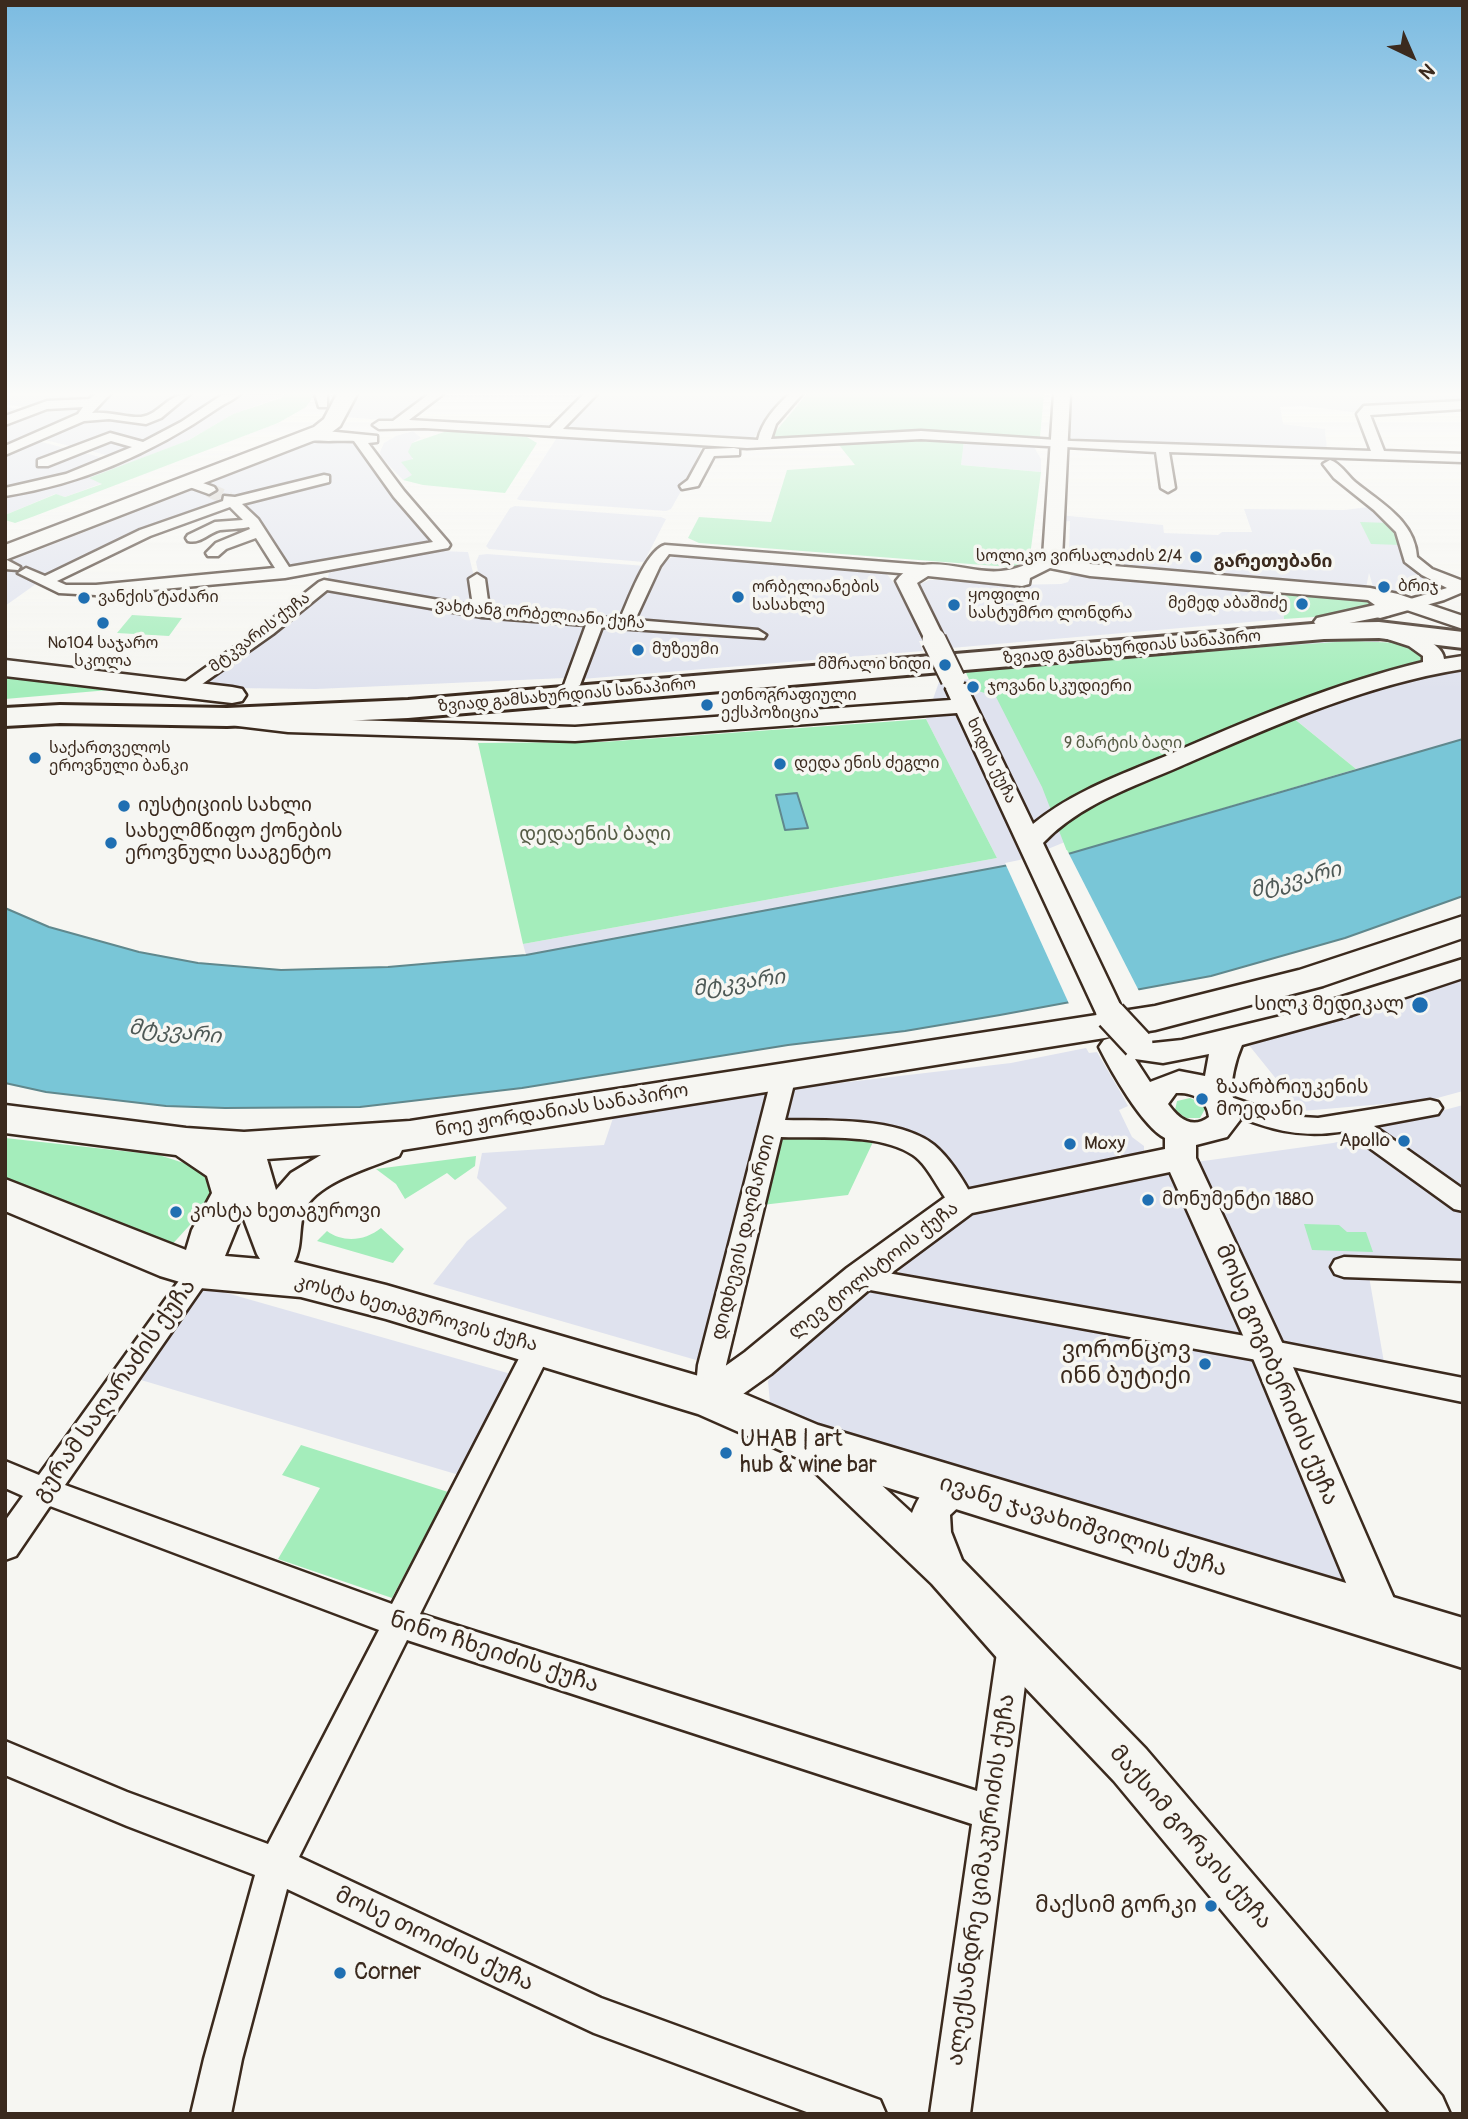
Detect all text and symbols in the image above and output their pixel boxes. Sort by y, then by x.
north arrow [1377,21,1447,91]
text: N [1414,58,1440,84]
place label: სოლიკო ვირსალაძის 2/4 [976,547,1182,567]
marker: სოლიკო ვირსალაძის 2/4 [1188,549,1204,565]
district label: გარეთუბანი [1214,551,1332,573]
place label: ბრიჯ [1398,577,1439,597]
place label: ორბელიანების სასახლე [752,578,880,616]
marker: ბრიჯ [1376,579,1392,595]
place label: ყოფილი სასტუმრო ლონდრა [968,586,1133,624]
place label: ვანქის ტაძარი [98,588,219,608]
street label: მტკვარის ქუჩა [206,589,314,677]
marker: ორბელიანების სასახლე [730,589,746,605]
marker: ვანქის ტაძარი [76,590,92,606]
place label: მემედ აბაშიძე [1168,594,1288,614]
street label: ვახტანგ ორბელიანი ქუჩა [434,596,646,634]
marker: მემედ აბაშიძე [1294,596,1310,612]
marker: ყოფილი სასტუმრო ლონდრა [946,597,962,613]
marker: №104 საჯარო სკოლა [95,615,111,631]
street label: ზვიად გამსახურდიას სანაპირო [1002,627,1262,669]
place label: №104 საჯარო სკოლა [48,634,158,672]
place label: მუზეუმი [652,640,719,660]
marker: მუზეუმი [630,642,646,658]
place label: მშრალი ხიდი [818,655,931,675]
marker: მშრალი ხიდი [937,657,953,673]
street label: ზვიად გამსახურდიას სანაპირო [437,675,697,717]
place label: ჯოვანი სკუდიერი [987,677,1132,697]
marker: ჯოვანი სკუდიერი [965,679,981,695]
place label: ეთნოგრაფიული ექსპოზიცია [721,686,857,724]
marker: ეთნოგრაფიული ექსპოზიცია [699,697,715,713]
street label: ხიდის ქუჩა [962,715,1020,807]
park label: 9 მარტის ბაღი [1064,734,1182,754]
place label: საქართველოს ეროვნული ბანკი [49,739,189,777]
marker: საქართველოს ეროვნული ბანკი [27,750,43,766]
place label: დედა ენის ძეგლი [794,754,939,774]
marker: დედა ენის ძეგლი [772,756,788,772]
place label: იუსტიციის სახლი [138,795,312,817]
marker: იუსტიციის სახლი [116,798,132,814]
place label: სახელმწიფო ქონების ეროვნული სააგენტო [125,821,343,865]
park label: დედაენის ბაღი [519,824,671,846]
marker: სახელმწიფო ქონების ეროვნული სააგენტო [103,835,119,851]
water label: მტკვარი [1248,858,1344,904]
water label: მტკვარი [691,965,787,1003]
place label: სილკ მედიკალ [1254,994,1404,1016]
marker: სილკ მედიკალ [1410,995,1430,1015]
water label: მტკვარი [128,1016,222,1050]
place label: ზაარბრიუკენის მოედანი [1216,1077,1368,1121]
street label: ნოე ჟორდანიას სანაპირო [434,1080,690,1142]
marker: ზაარბრიუკენის მოედანი [1194,1091,1210,1107]
place label: Apollo [1339,1130,1390,1152]
street label: დიდხევის დაღმართი [707,1132,781,1342]
place label: Moxy [1084,1133,1125,1155]
marker: Apollo [1396,1133,1412,1149]
marker: Moxy [1062,1136,1078,1152]
place label: მონუმენტი 1880 [1162,1189,1314,1211]
marker: მონუმენტი 1880 [1140,1192,1156,1208]
street label: ლევ ტოლსტოის ქუჩა [784,1197,964,1345]
place label: კოსტა ხეთაგუროვი [190,1201,381,1223]
marker: კოსტა ხეთაგუროვი [168,1204,184,1220]
street label: მოსე გოგიბერიძის ქუჩა [1208,1240,1344,1510]
street label: კოსტა ხეთაგუროვის ქუჩა [292,1271,540,1357]
street label: გურამ საღარაძის ქუჩა [27,1274,203,1508]
place label: ვორონცოვ ინნ ბუტიქი [1060,1337,1191,1391]
marker: ვორონცოვ ინნ ბუტიქი [1197,1356,1213,1372]
place label: UHAB | art hub & wine bar [740,1426,877,1480]
marker: UHAB | art hub & wine bar [718,1445,734,1461]
street label: ივანე ჯავახიშვილის ქუჩა [936,1470,1230,1584]
street label: ნინო ჩხეიძის ქუჩა [386,1606,602,1700]
street label: ალექსანდრე ციმაკურიძის ქუჩა [942,1692,1022,2068]
street label: მაქსიმ გორკის ქუჩა [1103,1740,1277,1936]
street label: მოსე თოიძის ქუჩა [330,1882,538,1998]
place label: მაქსიმ გორკი [1035,1892,1197,1920]
marker: მაქსიმ გორკი [1203,1898,1219,1914]
place label: Corner [354,1959,421,1987]
marker: Corner [332,1965,348,1981]

